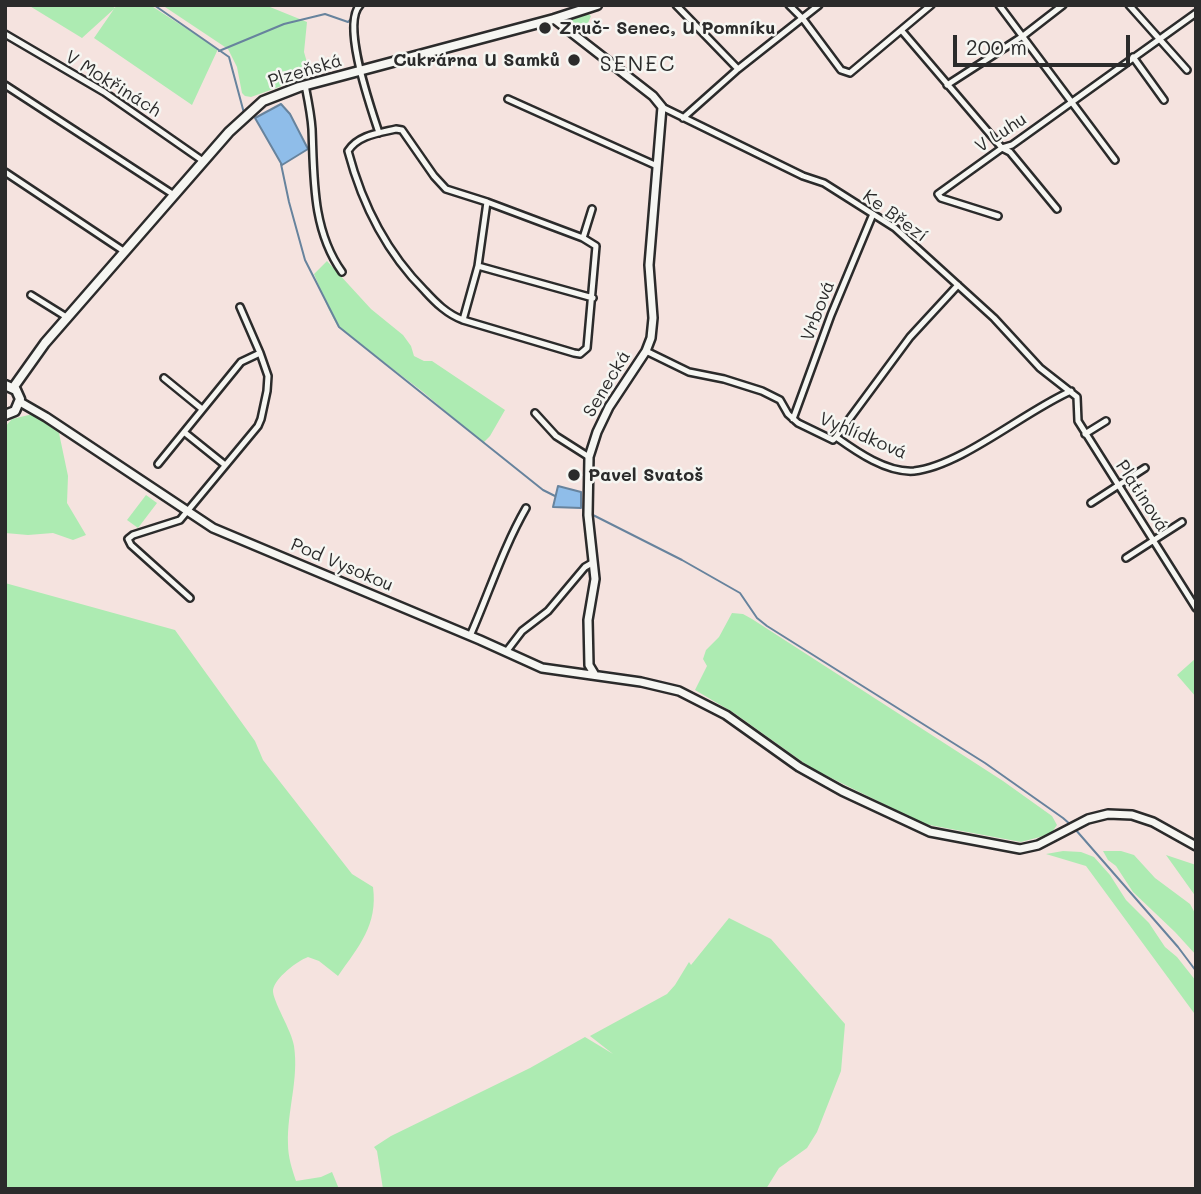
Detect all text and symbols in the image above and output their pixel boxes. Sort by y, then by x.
place label: Zruč- Senec, U Pomníku [559,17,775,39]
marker: Zruč- Senec, U Pomníku [537,20,553,36]
scale bar [956,21,1133,65]
text: 200 m [966,33,1027,60]
street label: V Mokřinách [61,46,165,122]
place label: Cukrárna U Samků [393,49,560,71]
street label: Plzeňská [265,50,345,92]
marker: Cukrárna U Samků [566,52,582,68]
district label: SENEC [600,52,676,78]
street label: V Luhu [971,109,1031,157]
street label: Ke Březí [858,185,932,247]
street label: Vrbová [797,278,839,344]
street label: Senecká [579,347,635,421]
street label: Vyhlídková [816,408,910,464]
street label: Platinová [1111,456,1173,536]
place label: Pavel Svatoš [588,464,703,486]
marker: Pavel Svatoš [566,467,582,483]
street label: Pod Vysokou [287,534,397,596]

